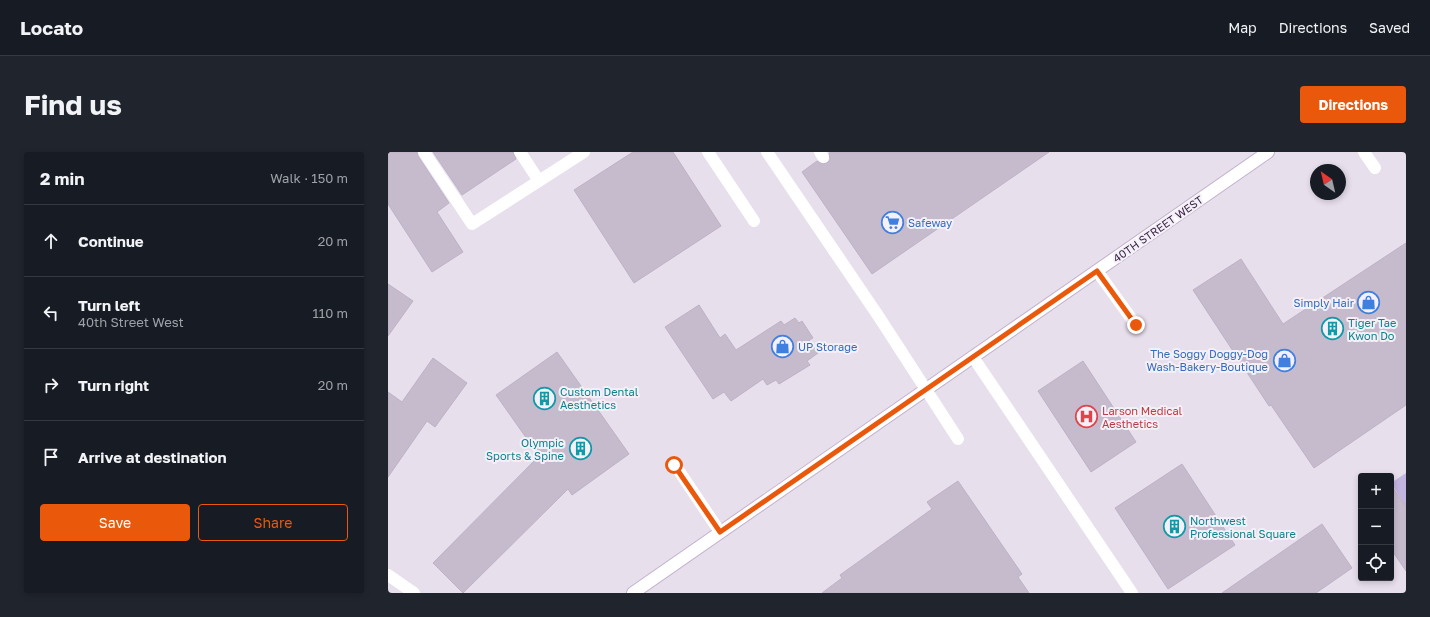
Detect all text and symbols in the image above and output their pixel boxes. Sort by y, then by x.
text: Locato [20,16,83,39]
text: Map [1228,19,1257,36]
text: Directions [1279,19,1347,36]
text: Saved [1369,19,1410,36]
button: Directions [1300,86,1406,123]
text: Find us [24,88,122,121]
north arrow [1310,164,1346,200]
text: 2 min [40,168,84,189]
text: Walk · 150 m [270,170,348,186]
street label: 40TH STREET WEST [1110,193,1205,265]
supermarket icon: Safeway [879,210,905,236]
place label: Safeway [908,216,952,229]
icon: ahead [40,230,62,252]
text: Continue [78,232,144,250]
text: 20 m [318,233,348,249]
shop icon: Simply Hair [1356,290,1382,316]
text: Turn left [78,296,140,314]
place label: Simply Hair [1293,296,1355,309]
icon: left [40,302,62,324]
text: 110 m [313,305,348,321]
text: 40th Street West [78,314,184,330]
route end [1127,316,1145,334]
building icon: Tiger Tae Kwon Do [1319,316,1345,342]
place label: Tiger Tae Kwon Do [1348,316,1396,342]
shop icon: UP Storage [770,334,796,360]
place label: UP Storage [798,340,857,353]
place label: The Soggy Doggy-Dog Wash-Bakery-Boutique [1146,347,1268,373]
shop icon: The Soggy Doggy-Dog Wash-Bakery-Boutique [1271,347,1297,373]
icon: right [40,374,62,396]
text: Turn right [78,376,149,394]
text: 20 m [318,377,348,393]
building icon: Custom Dental Aesthetics [531,385,557,411]
place label: Custom Dental Aesthetics [560,385,639,411]
hospital icon: Larson Medical Aesthetics [1074,404,1100,430]
place label: Larson Medical Aesthetics [1102,404,1183,430]
place label: Olympic Sports & Spine [486,436,564,462]
building icon: Olympic Sports & Spine [567,436,593,462]
icon: arrive [40,446,62,468]
text: Arrive at destination [78,448,227,466]
route start [665,456,683,474]
map controls [1358,473,1394,581]
button: + [1358,473,1394,509]
button: Save [40,504,190,541]
button: Share [198,504,348,541]
button: − [1358,509,1394,545]
building icon: Northwest Professional Square [1162,514,1188,540]
place label: Northwest Professional Square [1190,514,1296,540]
button: locate [1358,545,1394,581]

